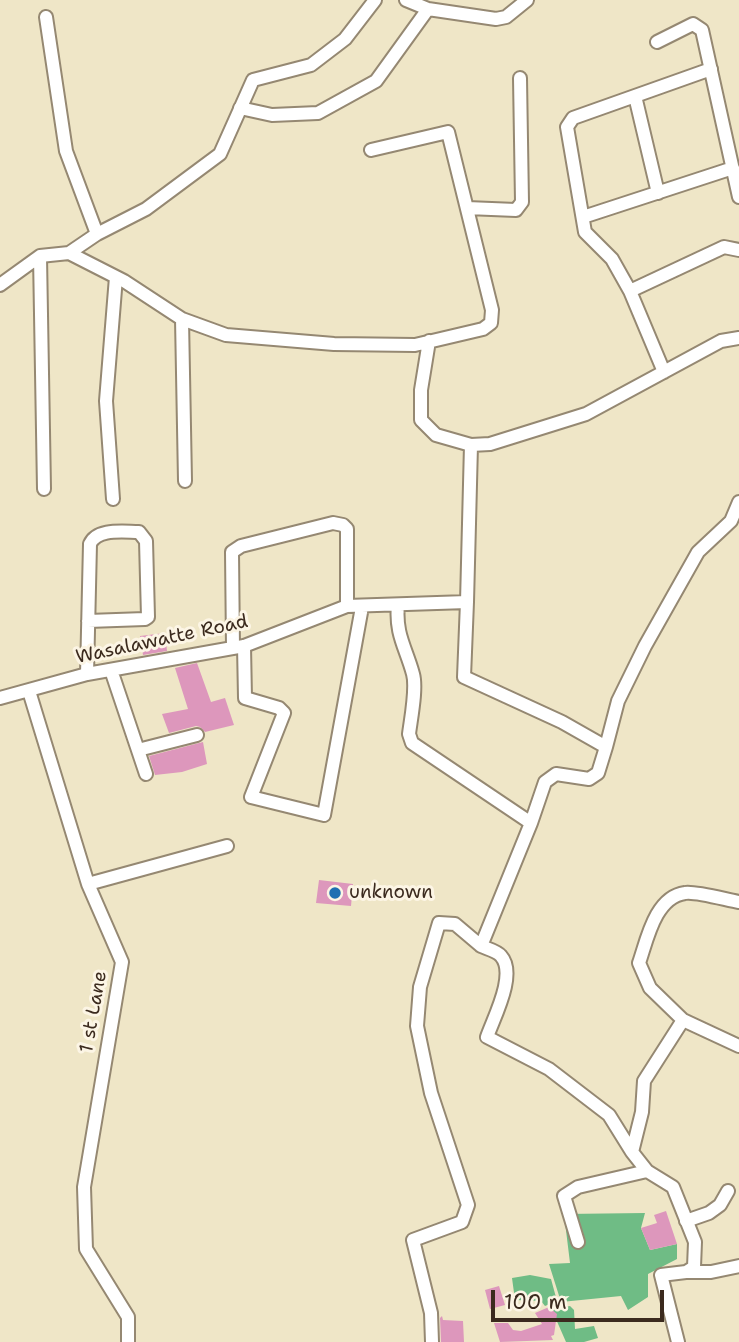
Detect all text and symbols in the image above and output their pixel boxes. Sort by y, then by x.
street label: Wasalawatte Road [74,611,250,669]
place label: unknown [349,882,433,904]
marker: unknown [327,885,343,901]
street label: 1 st Lane [76,969,112,1055]
scale bar [494,1276,667,1320]
text: 100 m [504,1288,567,1316]

